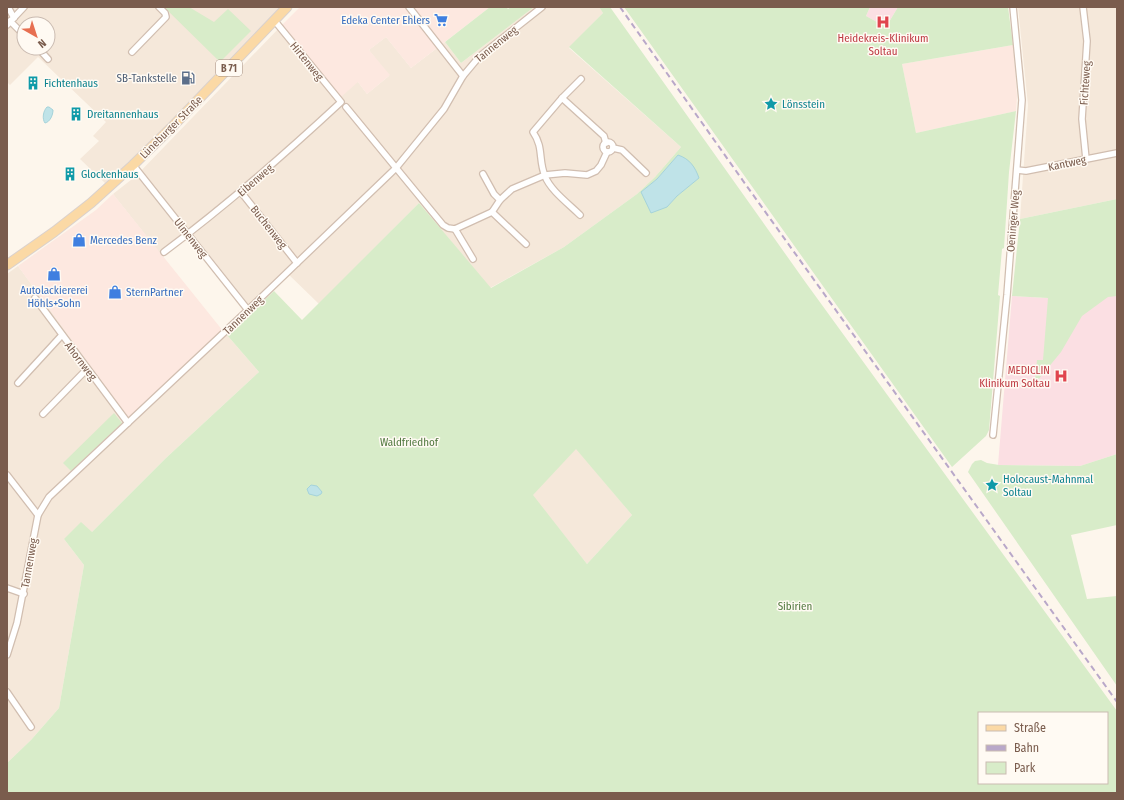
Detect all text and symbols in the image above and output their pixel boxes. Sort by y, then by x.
supermarket icon: Edeka Center Ehlers [433,12,449,28]
place label: Edeka Center Ehlers [341,14,430,27]
hospital icon: Heidekreis-Klinikum Soltau [875,14,891,30]
north arrow [16,16,56,56]
street label: Tannenweg [473,23,521,65]
place label: Heidekreis-Klinikum Soltau [837,32,929,58]
text: N [35,36,49,51]
street label: Hirtenweg [287,39,327,84]
road number: B 71 [216,60,242,76]
street label: Fichteweg [1077,60,1094,106]
fuel station icon: SB-Tankstelle [180,70,196,86]
place label: SB-Tankstelle [116,72,177,85]
building icon: Fichtenhaus [25,75,41,91]
place label: Fichtenhaus [44,77,98,90]
street label: Lüneburger Straße [137,93,205,161]
place icon: Lönsstein [763,96,779,112]
place label: Lönsstein [782,98,825,111]
building icon: Dreitannenhaus [68,106,84,122]
place label: Dreitannenhaus [87,108,159,121]
street label: Kantweg [1047,153,1088,174]
street label: Eibenweg [235,161,276,199]
building icon: Glockenhaus [62,166,78,182]
place label: Glockenhaus [81,168,139,181]
street label: Oeninger Weg [1004,189,1023,253]
street label: Buchenweg [248,203,290,252]
street label: Ulmenweg [171,216,211,261]
shop icon: Mercedes Benz [71,232,87,248]
place label: Mercedes Benz [90,234,158,247]
shop icon: Autolackiererei Höhls+Sohn [46,266,62,282]
place label: Autolackiererei Höhls+Sohn [20,284,88,310]
shop icon: SternPartner [107,284,123,300]
place label: SternPartner [126,286,183,299]
street label: Tannenweg [221,293,267,338]
street label: Ahornweg [62,339,100,384]
place label: MEDICLIN Klinikum Soltau [979,364,1050,390]
hospital icon: MEDICLIN Klinikum Soltau [1053,368,1069,384]
park label: Waldfriedhof [380,436,439,449]
place label: Holocaust-Mahnmal Soltau [1003,473,1093,499]
place icon: Holocaust-Mahnmal Soltau [984,477,1000,493]
street label: Tannenweg [19,536,40,589]
park label: Sibirien [778,600,812,613]
legend [978,712,1108,784]
text: Straße [1014,721,1046,735]
text: Bahn [1014,741,1039,755]
text: Park [1014,761,1036,775]

